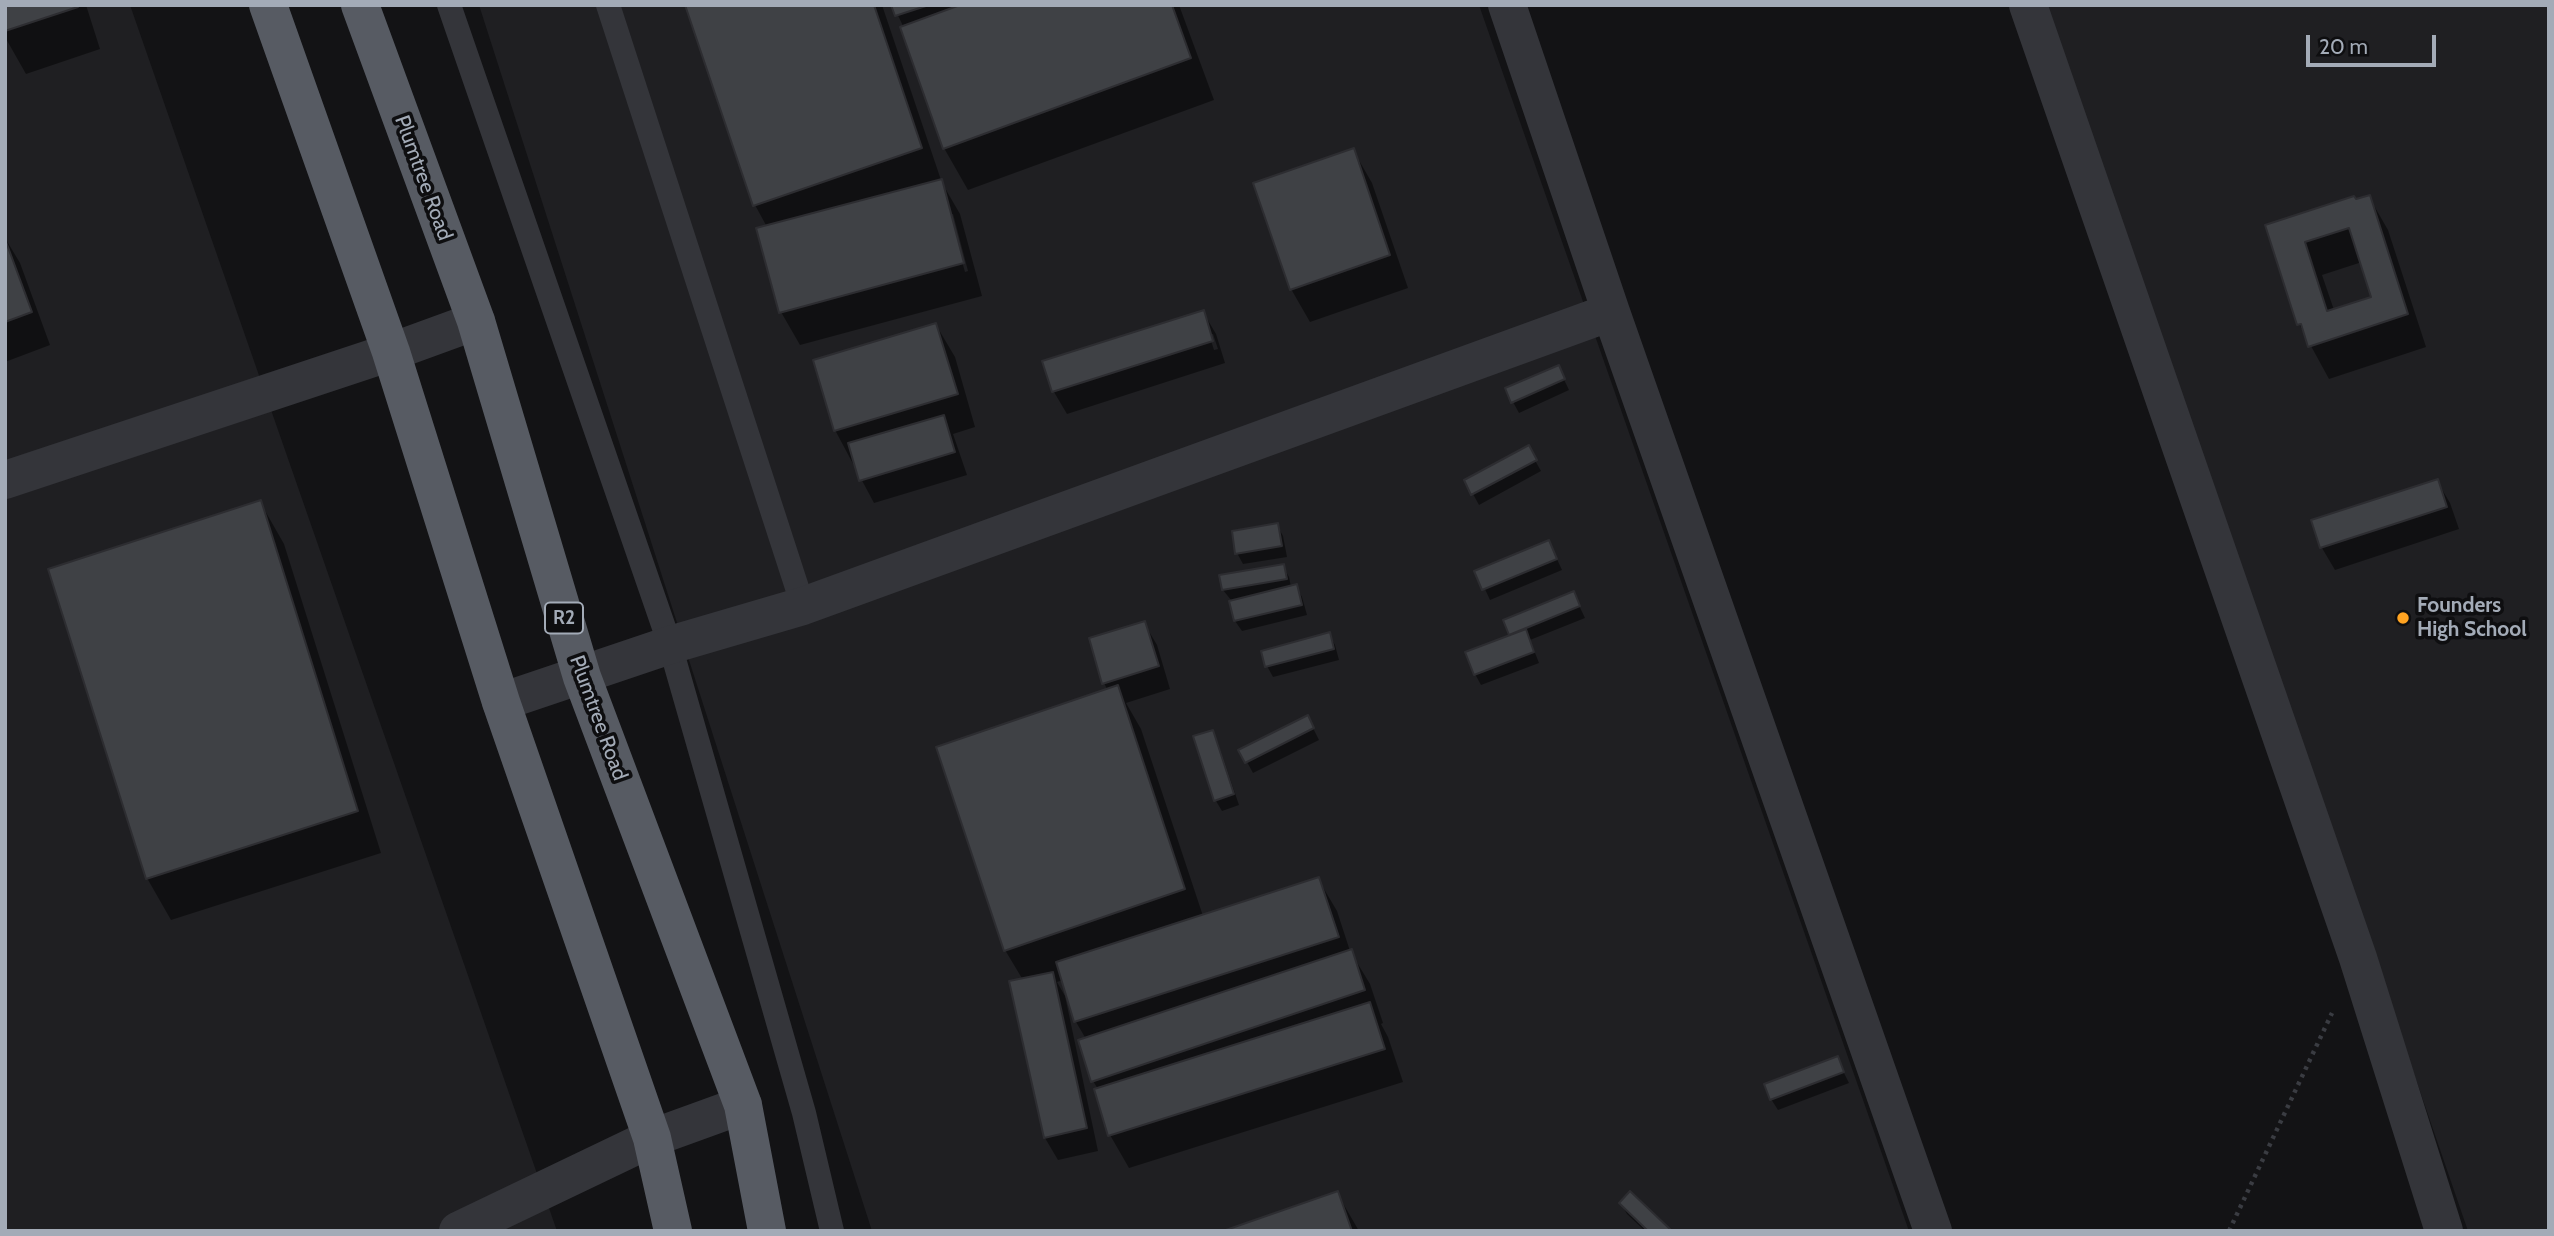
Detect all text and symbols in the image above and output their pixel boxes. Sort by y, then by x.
scale bar [2309,21,2438,65]
text: 20 m [2319,34,2368,59]
street label: Plumtree Road [389,112,457,244]
place label: Founders High School [2417,593,2527,643]
road number: R2 [545,603,583,634]
marker: Founders High School [2395,610,2411,626]
street label: Plumtree Road [564,652,632,784]

